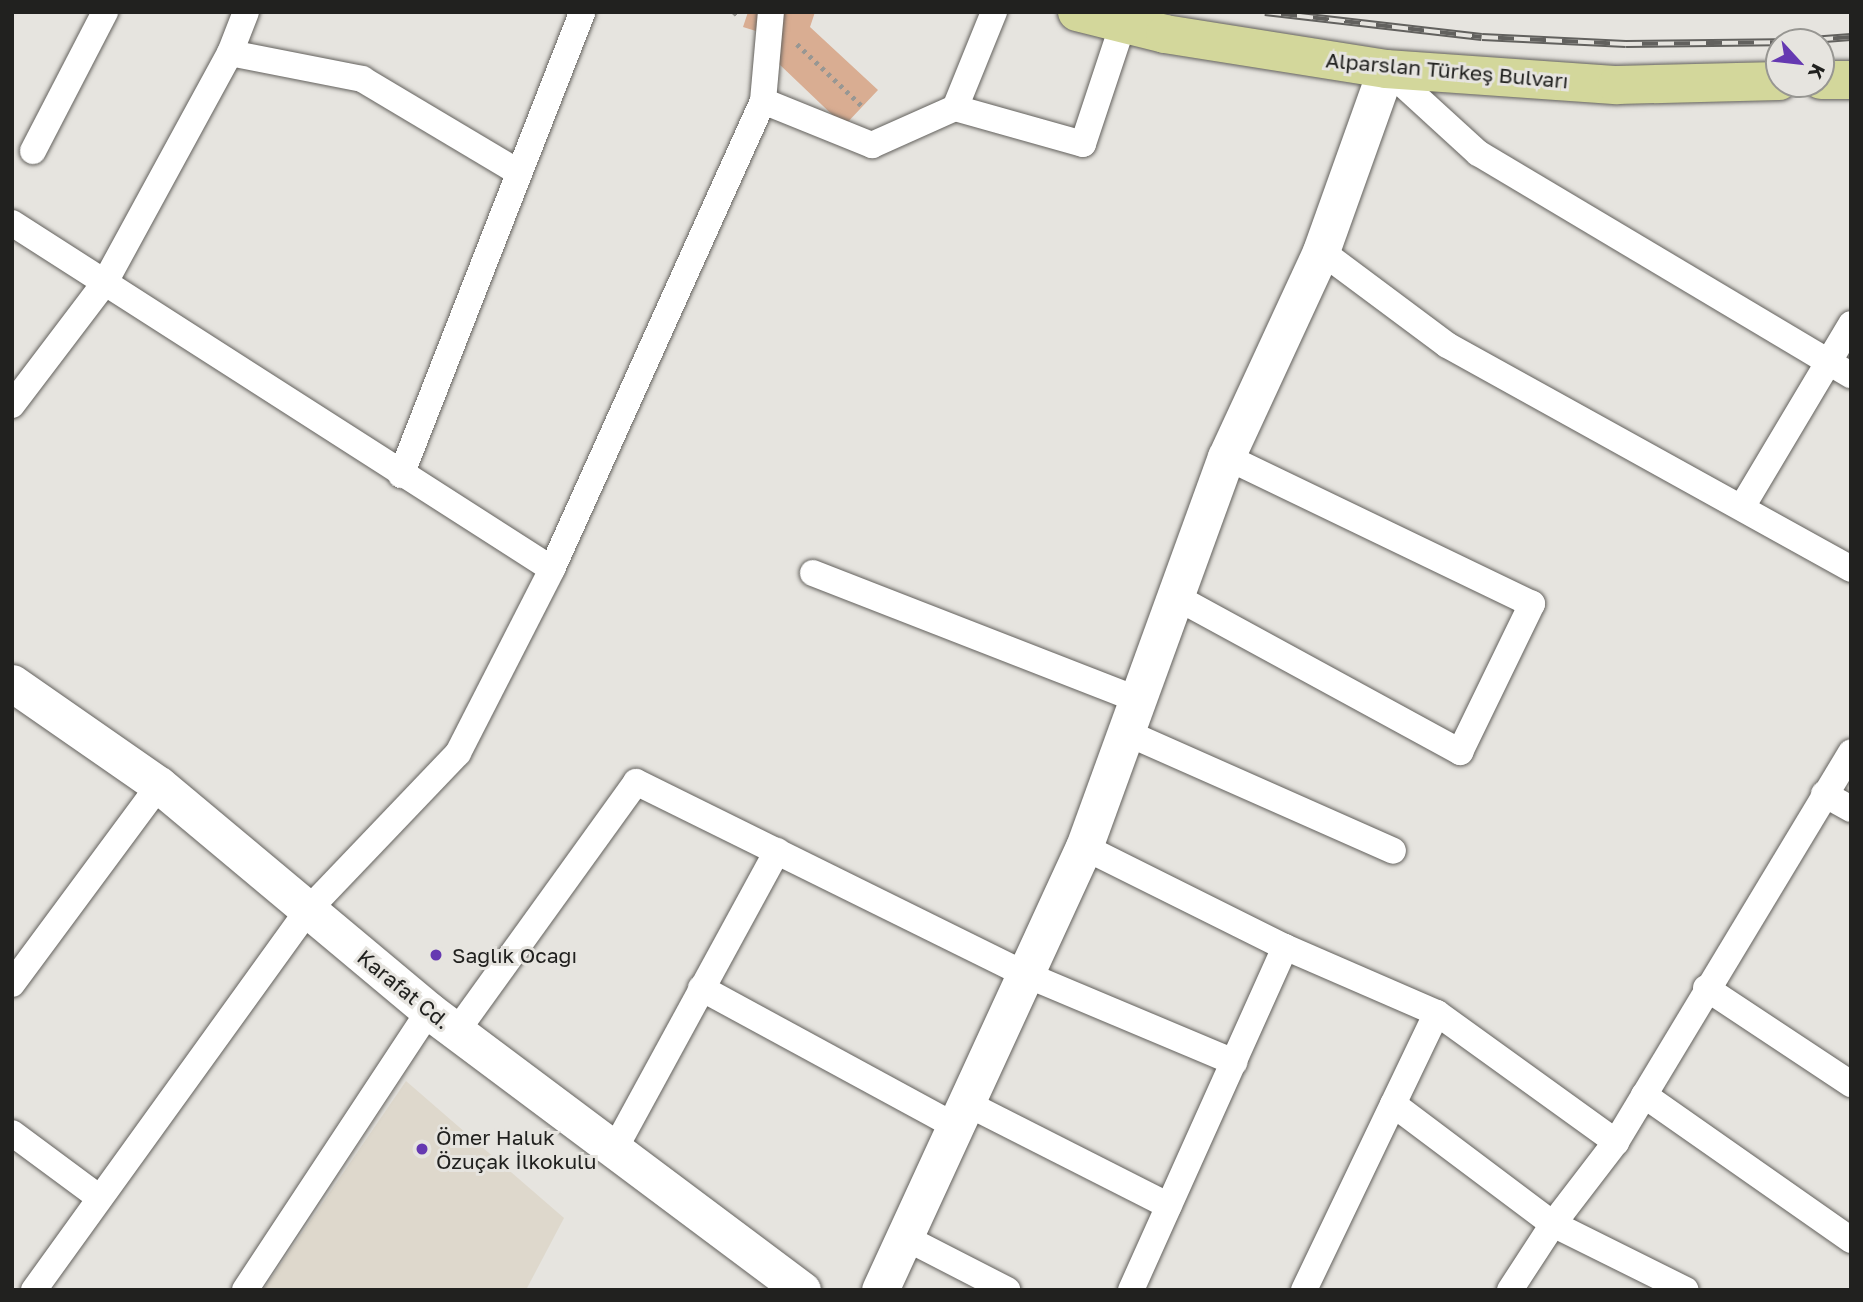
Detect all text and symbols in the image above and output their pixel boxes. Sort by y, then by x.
north arrow [1765,28,1835,98]
street label: Alparslan Türkeş Bulvarı [1325,47,1569,93]
text: K [1804,60,1831,83]
place label: Saglık Ocagı [452,942,577,968]
street label: Karafat Cd. [353,944,455,1034]
marker: Saglık Ocagı [426,945,446,965]
place label: Ömer Haluk Özuçak İlkokulu [436,1124,597,1174]
marker: Ömer Haluk Özuçak İlkokulu [414,1141,430,1157]

